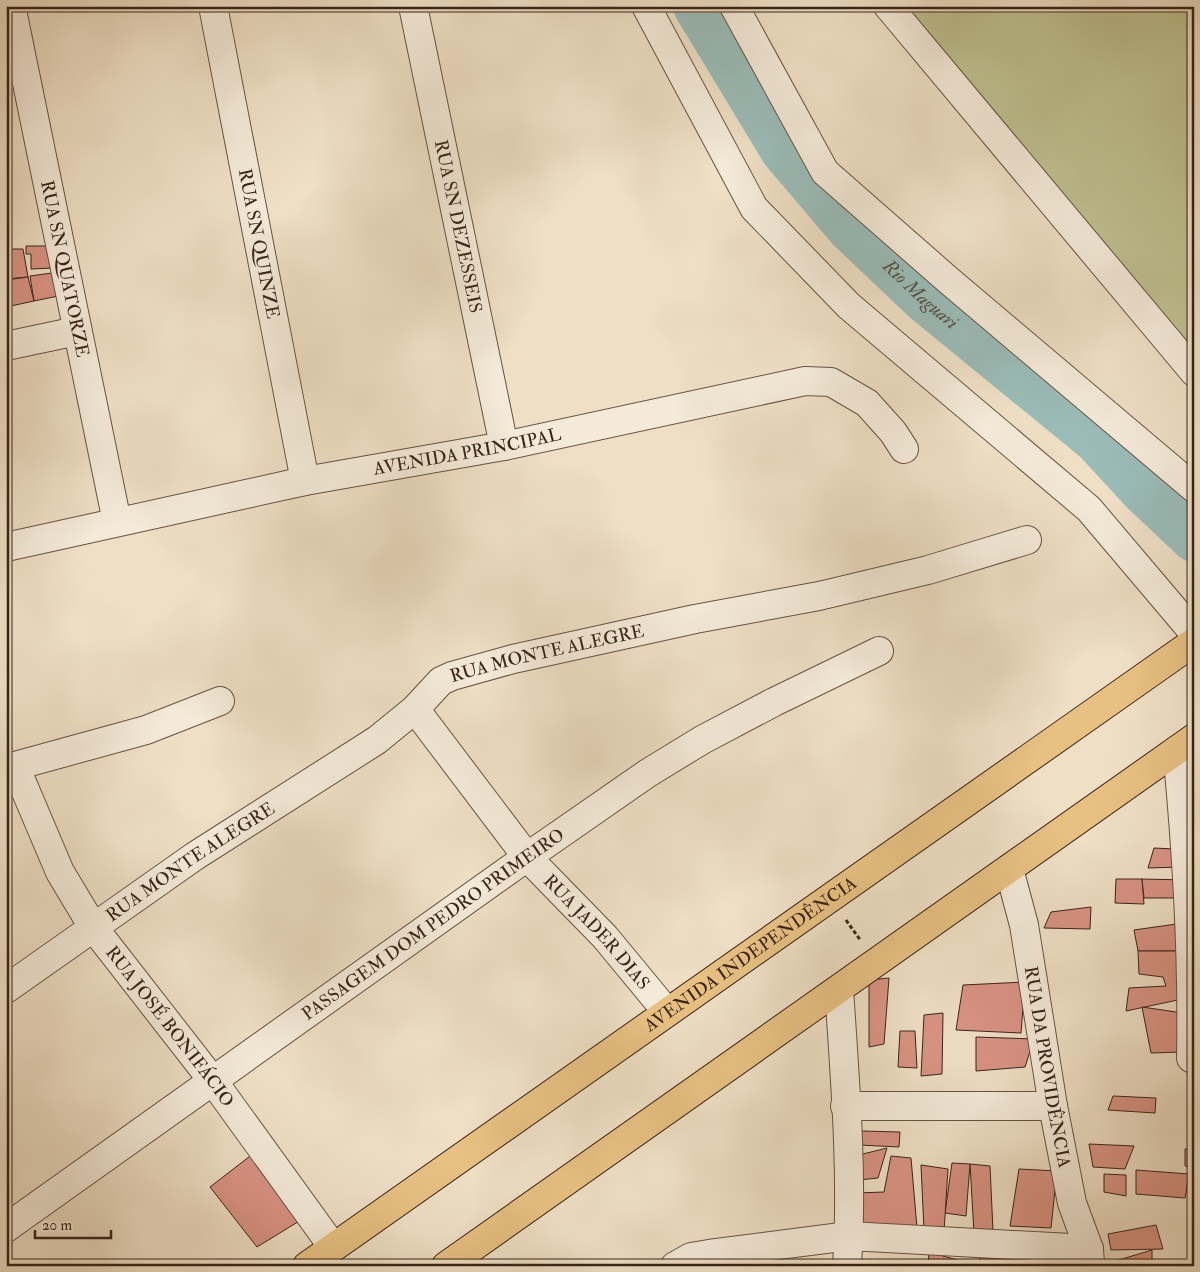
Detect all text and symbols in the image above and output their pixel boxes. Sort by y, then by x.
street label: RUA SN DEZESSEIS [429,138,488,315]
street label: RUA SN QUINZE [233,167,285,321]
street label: RUA SN QUATORZE [36,178,94,359]
water label: Rio Maguari [877,254,963,335]
street label: AVENIDA PRINCIPAL [370,423,563,480]
street label: RUA MONTE ALEGRE [447,619,646,688]
street label: RUA MONTE ALEGRE [101,797,279,927]
street label: PASSAGEM DOM PEDRO PRIMEIRO [297,823,569,1025]
street label: RUA JADER DIAS [538,869,655,994]
street label: AVENIDA INDEPENDÊNCIA [639,871,862,1037]
street label: RUA JOSÉ BONIFÁCIO [101,941,239,1111]
street label: RUA DA PROVIDÊNCIA [1019,965,1076,1170]
scale bar [35,1207,111,1239]
text: 20 m [42,1216,72,1235]

